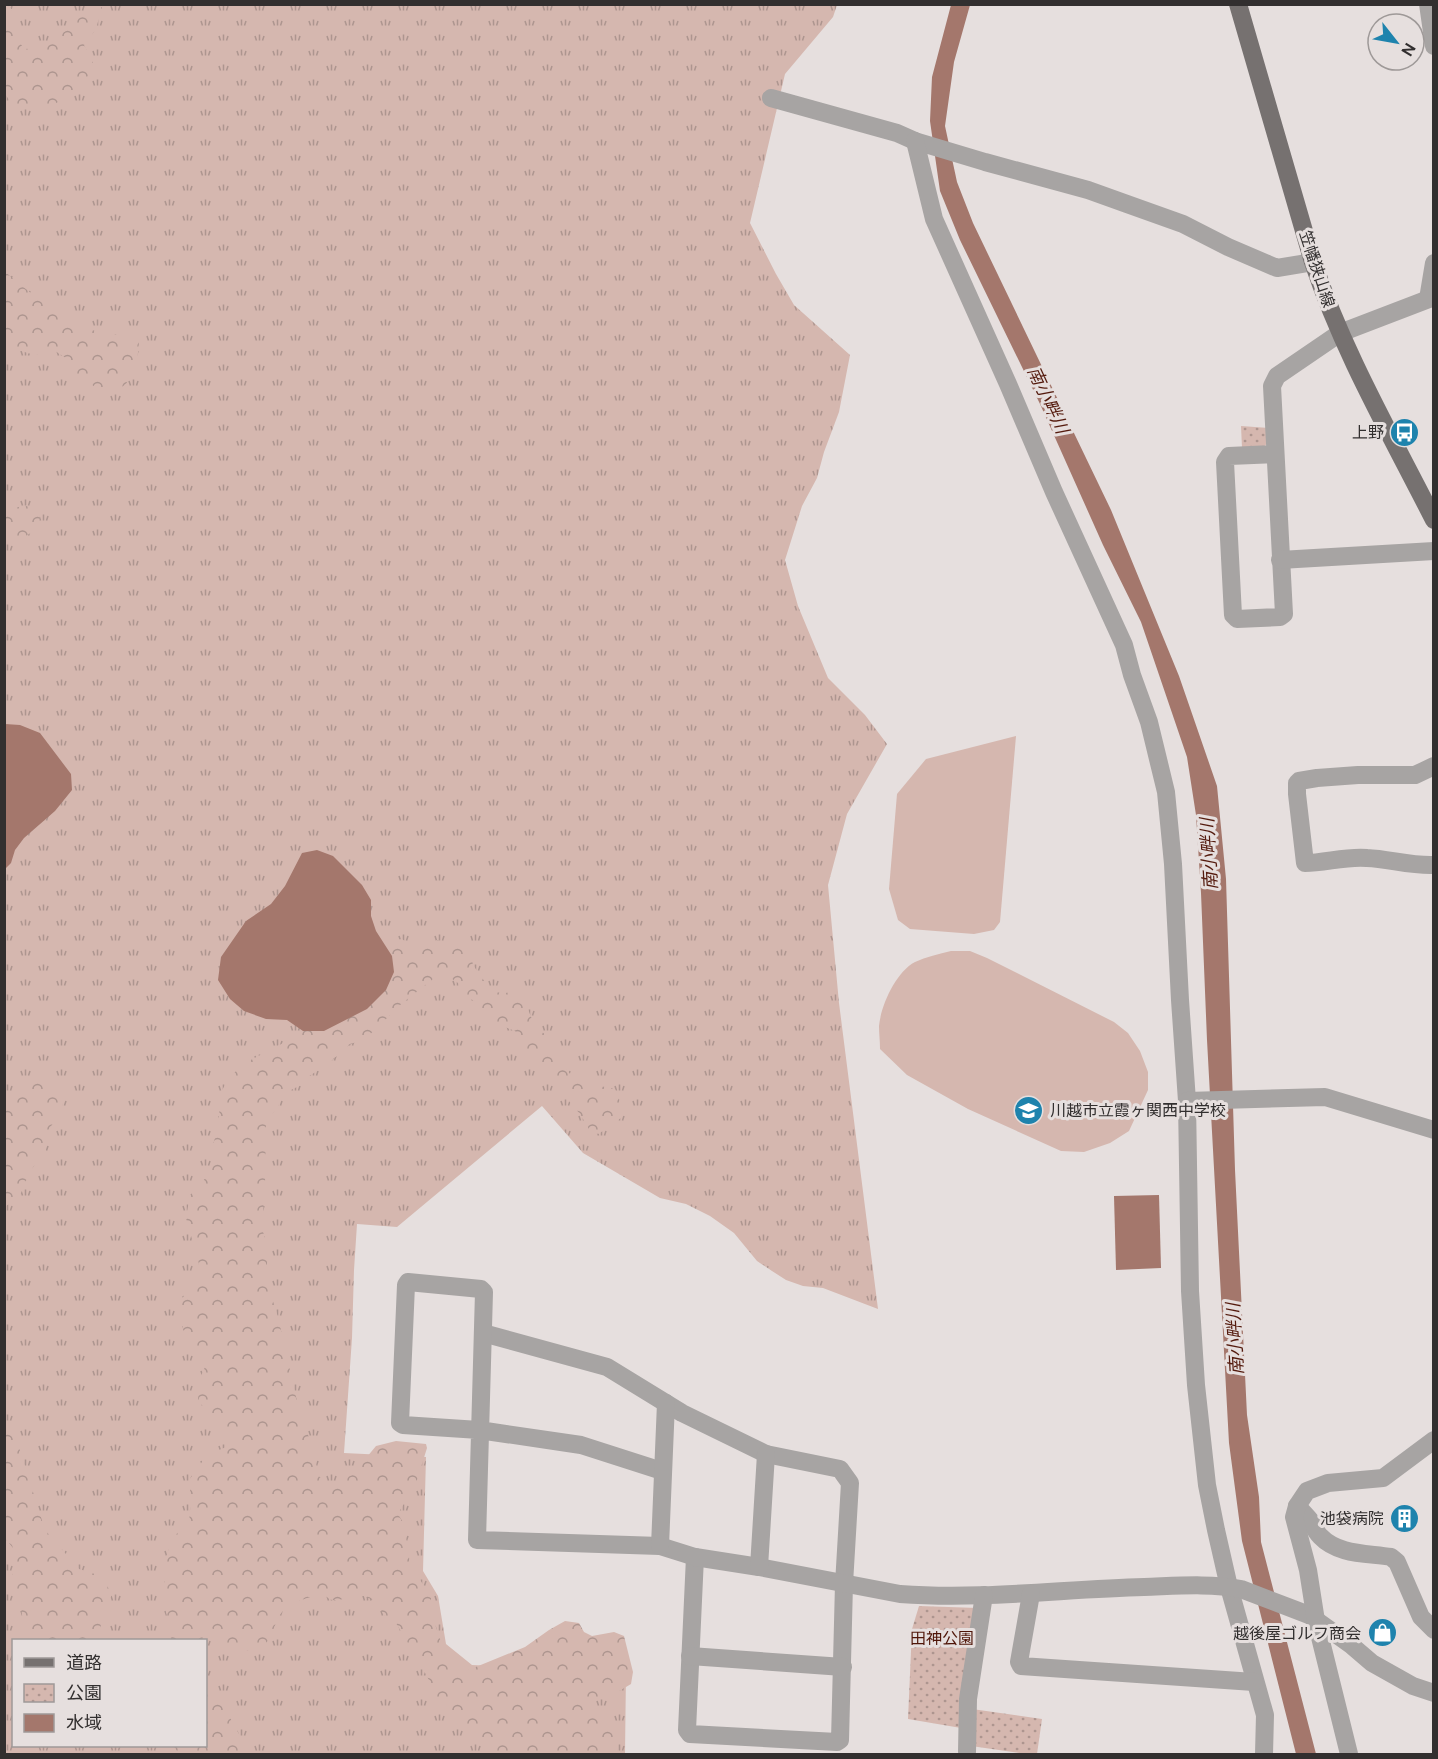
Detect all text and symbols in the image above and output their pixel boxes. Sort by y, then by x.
north arrow [1366,12,1426,72]
text: N [1396,39,1420,60]
street label: 笠幡狭山線 [1295,228,1339,310]
water label: 南小畔川 [1022,362,1075,440]
bus stop icon: 上野 [1389,416,1421,448]
place label: 上野 [1352,422,1384,443]
water label: 南小畔川 [1195,815,1223,891]
school or university icon: 川越市立霞ヶ関西中学校 [1013,1094,1045,1126]
place label: 川越市立霞ヶ関西中学校 [1050,1100,1226,1121]
water label: 南小畔川 [1221,1300,1249,1376]
building icon: 池袋病院 [1389,1502,1421,1534]
place label: 池袋病院 [1320,1508,1384,1529]
shop icon: 越後屋ゴルフ商会 [1366,1617,1398,1649]
place label: 越後屋ゴルフ商会 [1233,1623,1361,1644]
park label: 田神公園 [910,1628,974,1649]
legend [12,1639,207,1747]
text: 道路 [66,1651,102,1675]
text: 公園 [66,1681,102,1705]
text: 水域 [66,1711,102,1735]

